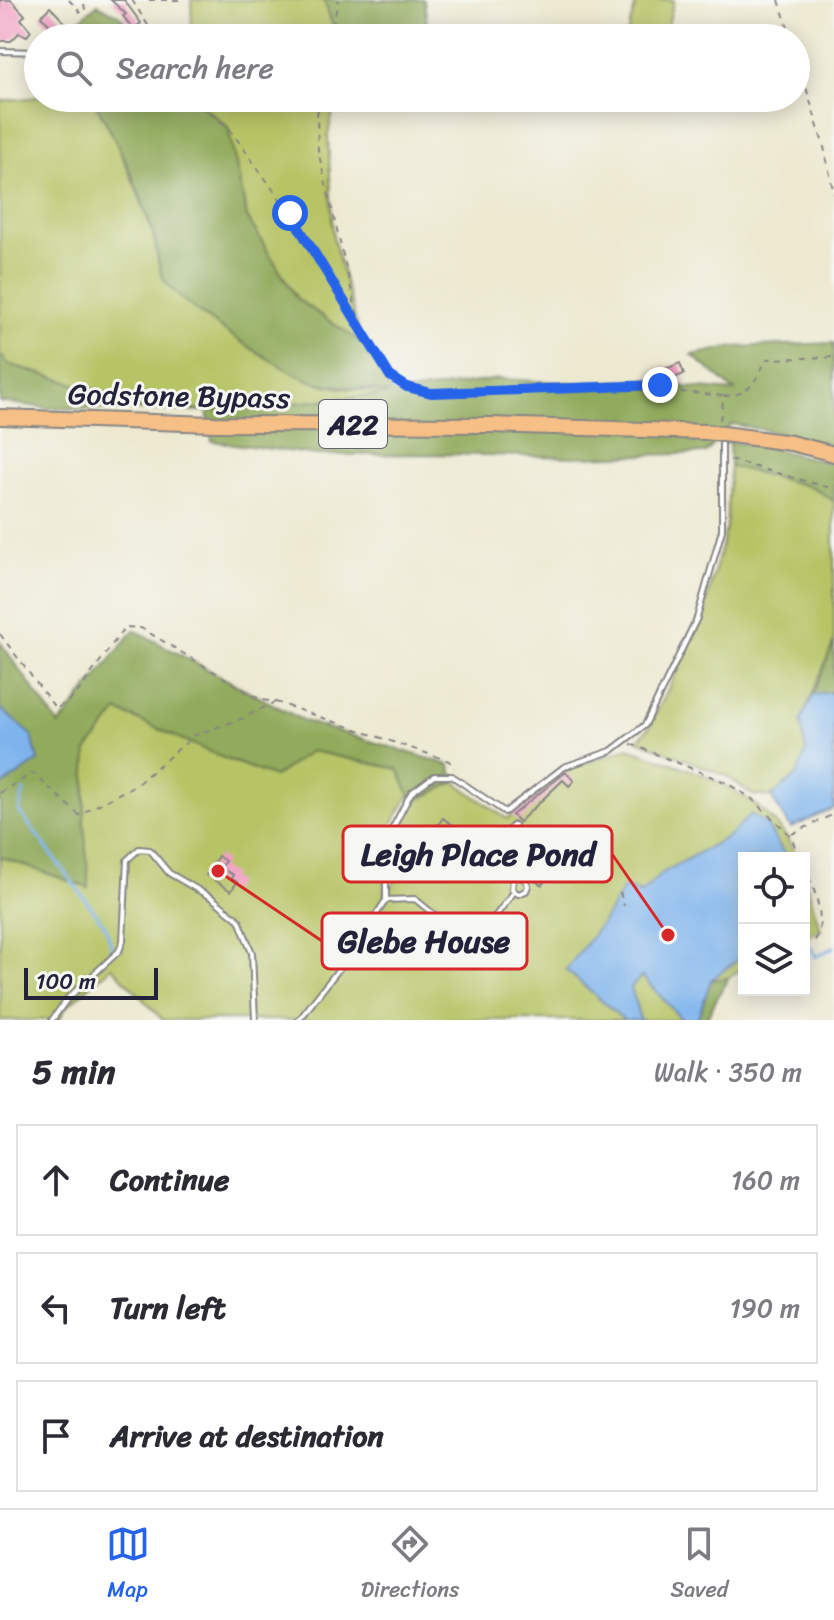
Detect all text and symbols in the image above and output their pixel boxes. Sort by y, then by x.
search box [24,24,810,112]
text: Search here [116,41,274,95]
icon: search [52,46,96,90]
route start [272,195,308,231]
street label: Godstone Bypass [67,367,291,425]
route end [642,367,678,403]
road number: A22 [319,400,387,448]
callout: Leigh Place Pond [343,826,612,882]
text: Leigh Place Pond [361,826,598,883]
map controls [738,852,810,996]
button: locate [738,852,810,924]
callout: Glebe House [322,913,527,969]
text: Glebe House [338,913,511,970]
button: layers [738,924,810,996]
text: 100 m [36,962,96,1001]
scale bar [24,964,158,1000]
text: 5 min [32,1042,115,1102]
text: Walk · 350 m [654,1049,802,1095]
text: Continue [110,1153,229,1207]
text: 160 m [731,1157,800,1203]
icon: ahead [34,1158,78,1202]
text: Turn left [110,1281,226,1335]
text: 190 m [730,1285,800,1331]
icon: left [34,1286,78,1330]
text: Arrive at destination [110,1409,384,1463]
icon: arrive [34,1414,78,1458]
tab: Map [106,1522,150,1609]
tab: Directions [361,1522,459,1609]
tab: Saved [670,1522,728,1609]

